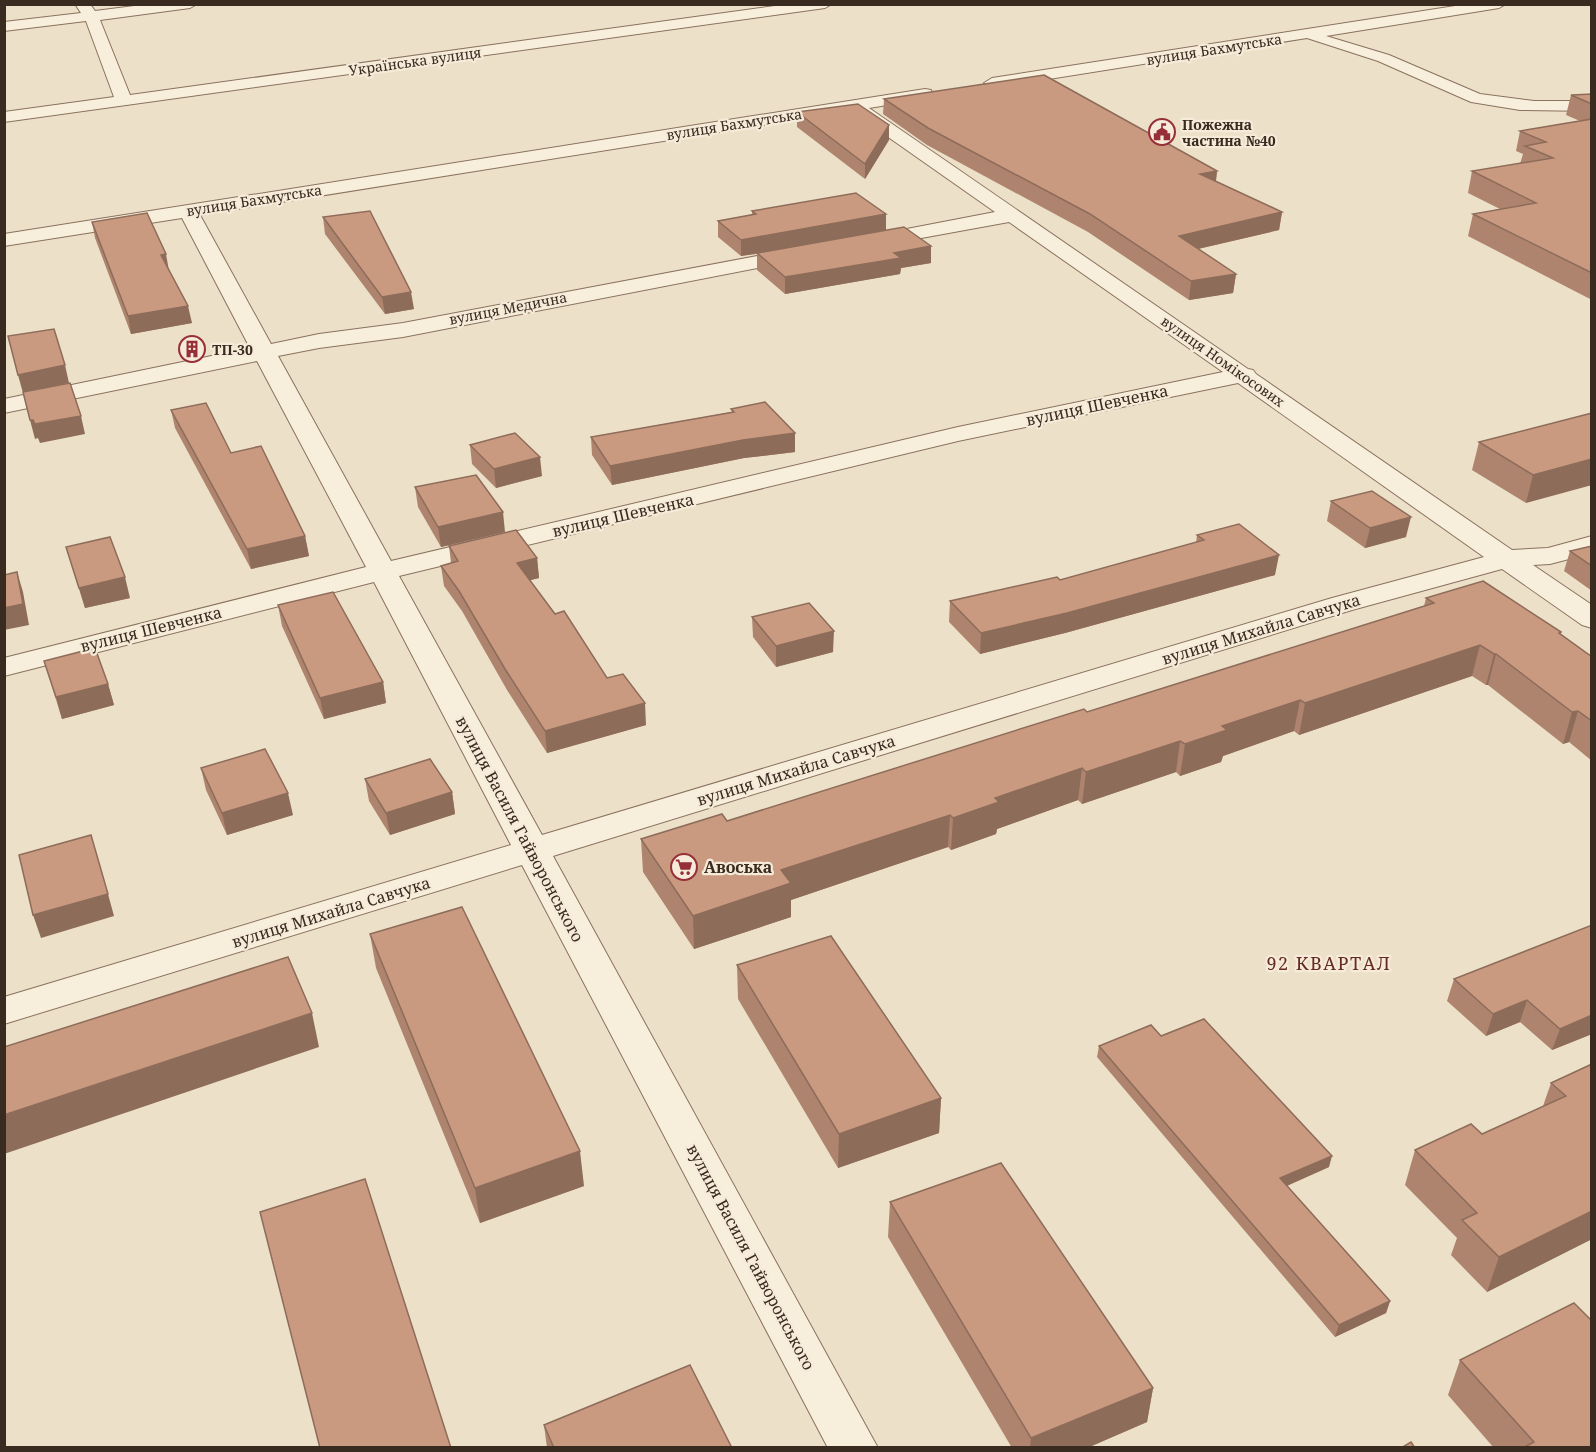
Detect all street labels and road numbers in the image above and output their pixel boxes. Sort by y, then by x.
street label: вулиця Бахмутська [1145,29,1283,69]
street label: Українська вулиця [347,42,483,80]
street label: вулиця Бахмутська [665,104,803,144]
street label: вулиця Бахмутська [185,180,323,220]
street label: вулиця Медична [447,287,569,329]
street label: вулиця Номікосових [1157,311,1289,411]
street label: вулиця Шевченка [1024,379,1170,431]
street label: вулиця Шевченка [550,488,696,542]
street label: вулиця Михайла Савчука [1159,588,1363,670]
street label: вулиця Шевченка [78,601,224,657]
street label: вулиця Василя Гайворонського [451,712,589,946]
street label: вулиця Михайла Савчука [694,729,898,811]
street label: вулиця Михайла Савчука [229,871,433,953]
street label: вулиця Василя Гайворонського [682,1140,820,1374]

